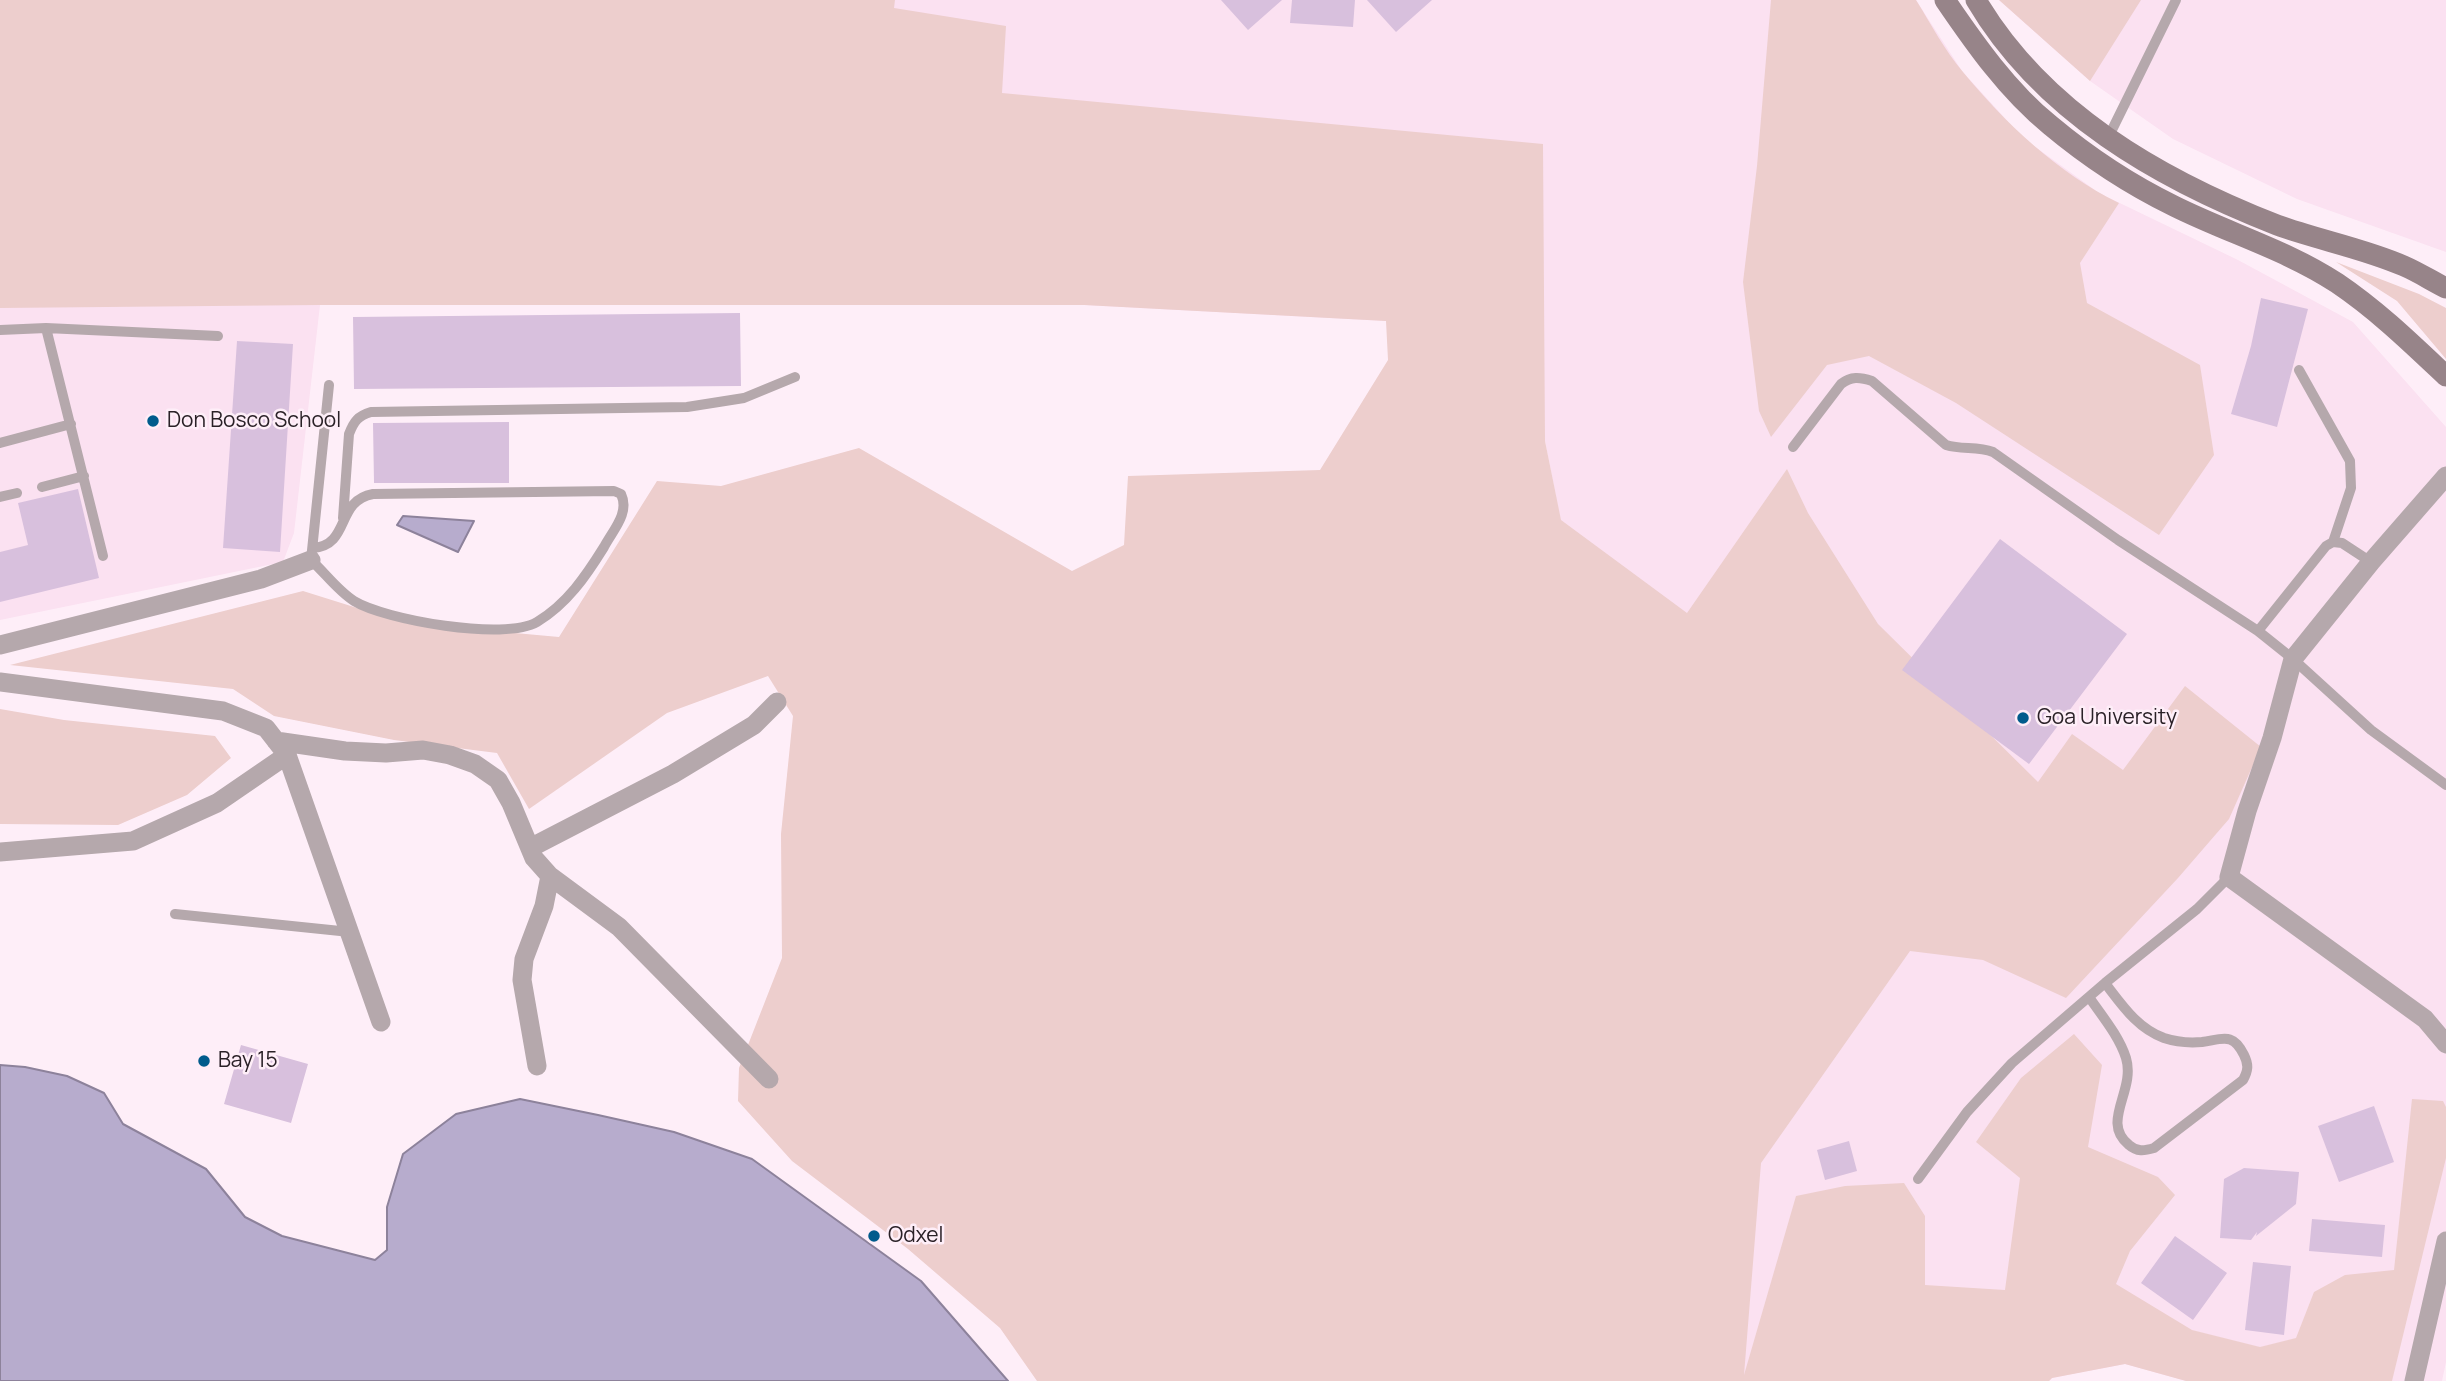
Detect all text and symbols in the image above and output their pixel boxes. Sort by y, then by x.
place label: Don Bosco School [167,408,341,434]
marker: Don Bosco School [145,413,161,429]
place label: Goa University [2037,705,2177,731]
marker: Goa University [2015,710,2031,726]
place label: Bay 15 [218,1048,278,1074]
marker: Bay 15 [196,1053,212,1069]
place label: Odxel [888,1223,943,1249]
marker: Odxel [866,1228,882,1244]

